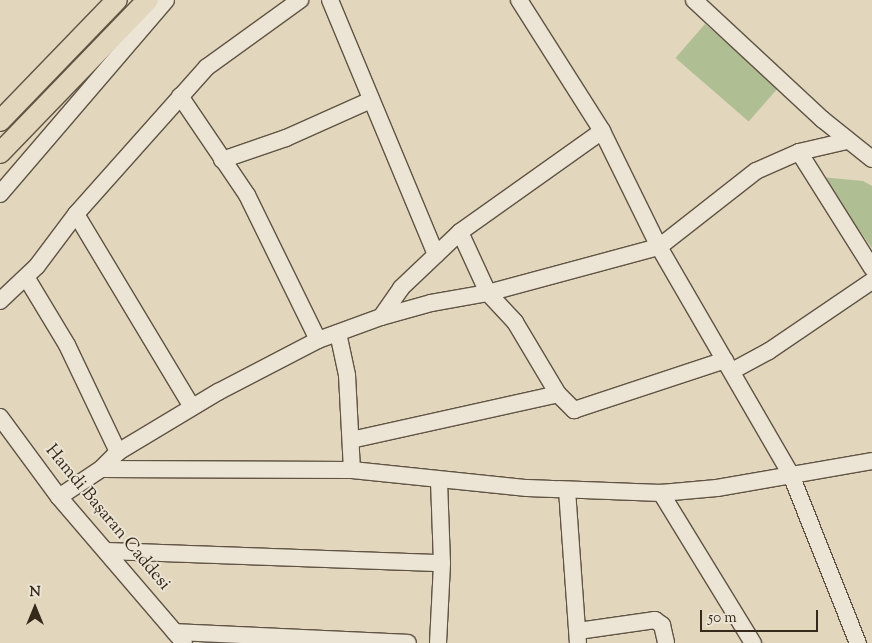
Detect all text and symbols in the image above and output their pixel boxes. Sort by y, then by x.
street label: Hamdi Başaran Caddesi [40,441,174,595]
north arrow [10,583,60,633]
text: N [29,583,41,603]
scale bar [702,600,820,632]
text: 50 m [708,608,737,629]

